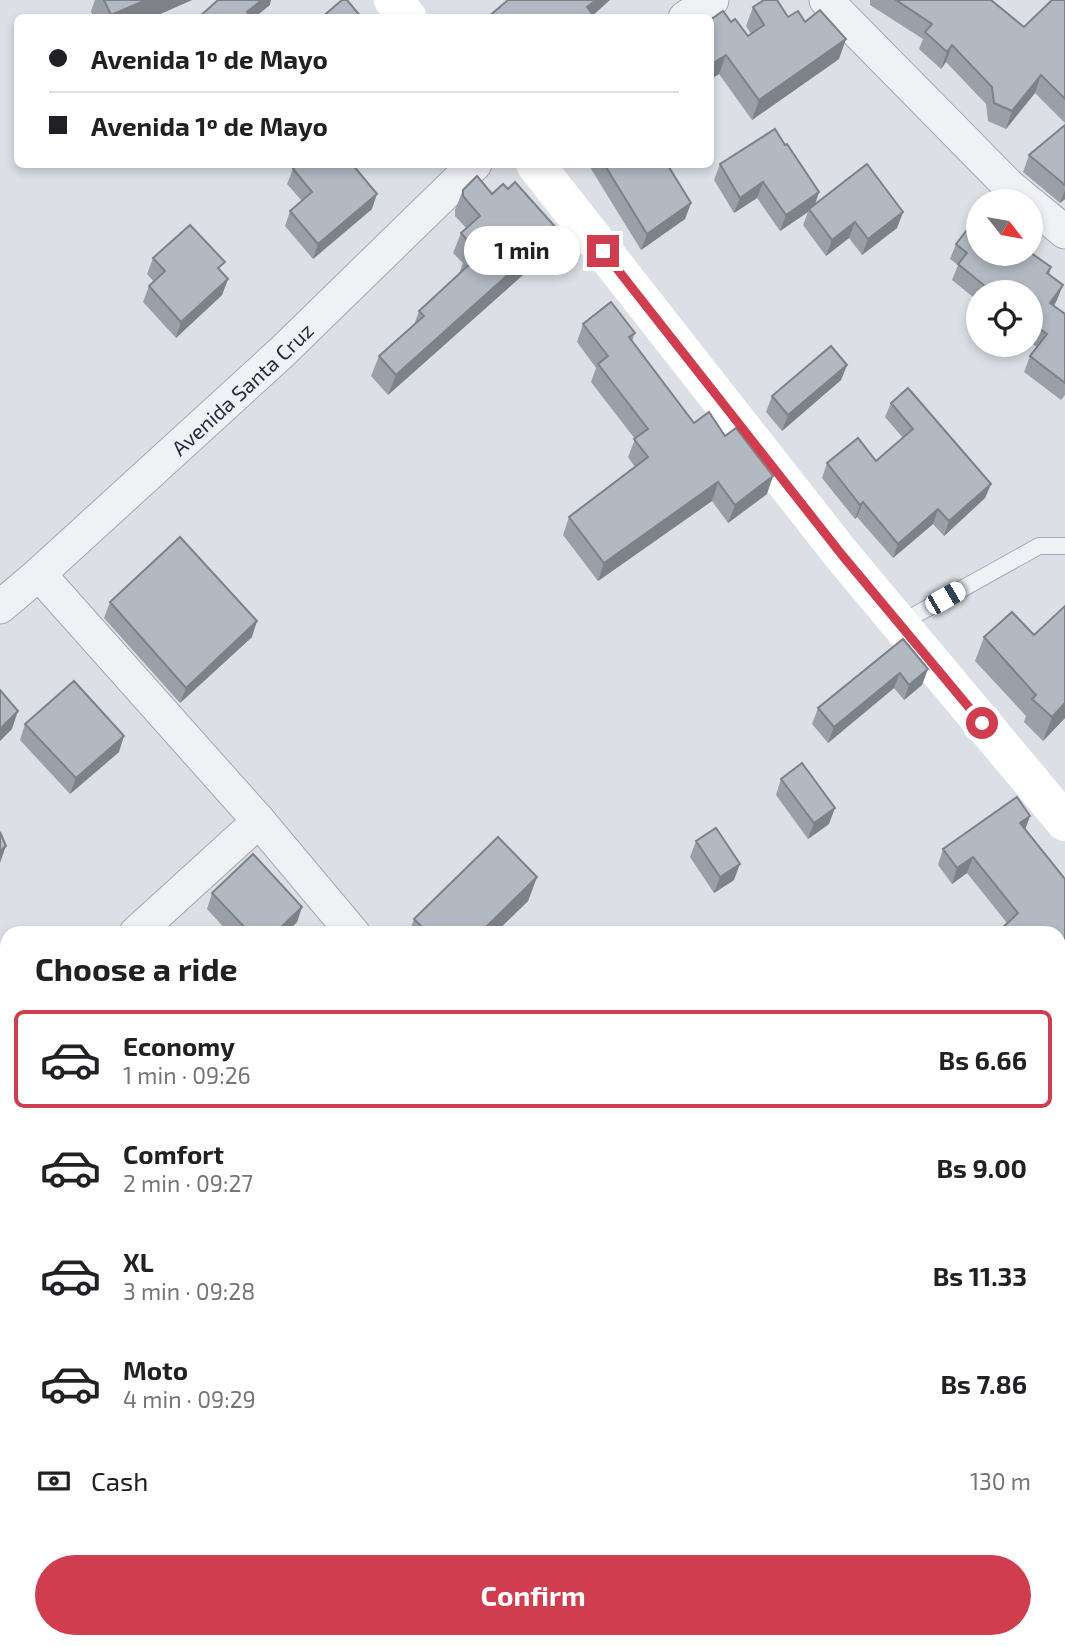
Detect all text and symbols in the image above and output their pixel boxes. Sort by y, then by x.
text: Avenida 1º de Mayo [91,43,328,74]
text: Avenida 1º de Mayo [91,110,328,141]
north arrow [966,189,1043,266]
map controls [966,189,1043,357]
callout: 1 min [463,226,578,276]
route end [587,235,619,267]
text: 1 min [494,236,550,264]
button: locate [966,280,1043,357]
street label: Avenida Santa Cruz [166,317,318,460]
car [922,578,969,618]
route start [966,707,998,739]
text: Choose a ride [35,949,238,987]
icon: car [39,1028,102,1091]
text: Economy [123,1030,235,1061]
text: Bs 6.66 [939,1044,1027,1075]
text: 1 min · 09:26 [123,1061,251,1089]
icon: car [39,1136,102,1199]
text: Comfort [123,1138,224,1169]
text: Bs 9.00 [936,1152,1027,1183]
text: 2 min · 09:27 [123,1169,253,1197]
icon: car [39,1244,102,1307]
text: XL [123,1246,154,1277]
text: Bs 11.33 [933,1260,1027,1291]
text: 3 min · 09:28 [123,1277,255,1305]
icon: car [39,1352,102,1415]
text: Moto [123,1354,188,1385]
text: Bs 7.86 [940,1368,1027,1399]
text: 4 min · 09:29 [123,1385,256,1413]
icon: cash [35,1462,73,1500]
text: Cash [91,1465,148,1496]
text: 130 m [970,1467,1031,1495]
button: Confirm [35,1555,1031,1635]

